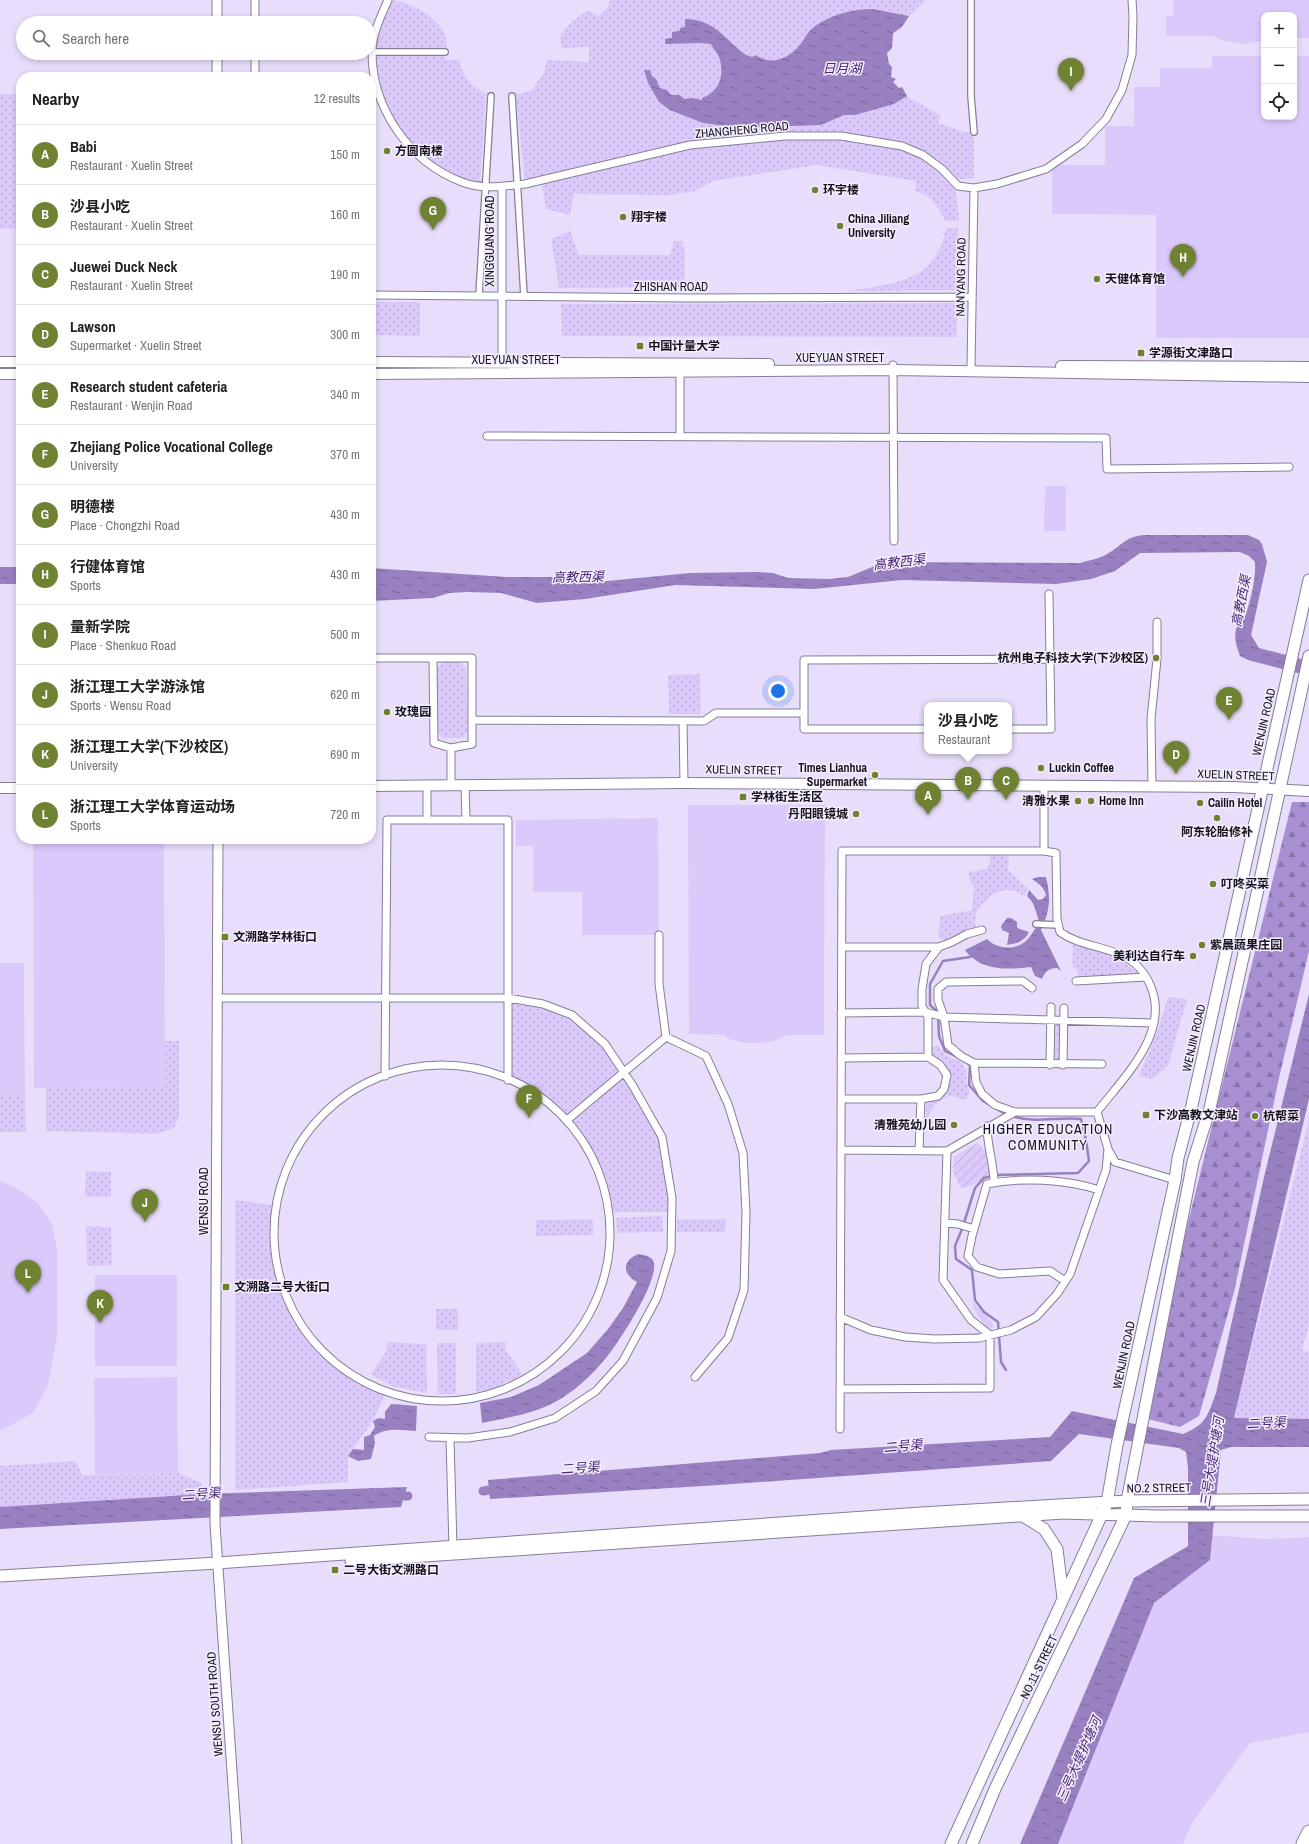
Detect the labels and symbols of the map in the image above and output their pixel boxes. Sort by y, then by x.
pin: I [1058,58,1084,91]
water label: 日月湖 [822,60,863,77]
street label: ZHANGHENG ROAD [694,118,790,142]
place label: 方圆南楼 [395,143,443,159]
marker: 方圆南楼 [382,146,392,156]
place label: 环宇楼 [823,182,859,198]
marker: 环宇楼 [810,185,820,195]
street label: XINGGUANG ROAD [482,195,498,287]
pin: G [420,197,446,230]
place label: 翔宇楼 [631,209,667,225]
place label: China Jiliang University [848,211,909,241]
marker: 翔宇楼 [618,212,628,222]
marker: China Jiliang University [835,221,845,231]
street label: NANYANG ROAD [952,237,970,317]
pin: H [1170,244,1196,277]
place label: 天健体育馆 [1105,271,1165,287]
marker: 天健体育馆 [1092,274,1102,284]
street label: ZHISHAN ROAD [634,279,708,295]
place label: 中国计量大学 [648,338,720,354]
marker: 中国计量大学 [635,341,645,351]
place label: 学源街文津路口 [1149,345,1233,361]
marker: 学源街文津路口 [1136,348,1146,358]
street label: XUEYUAN STREET [795,350,885,366]
street label: XUEYUAN STREET [471,352,561,368]
water label: 高教西渠 [872,550,928,574]
water label: 高教西渠 [552,568,606,586]
water label: 高教西渠 [1228,572,1255,628]
place label: 杭州电子科技大学(下沙校区) [997,650,1148,666]
marker: 杭州电子科技大学(下沙校区) [1151,653,1161,663]
your location [768,681,788,701]
pin: E [1216,687,1242,720]
street label: WENJIN ROAD [1248,687,1280,757]
place label: 玫瑰园 [395,704,431,720]
marker: 玫瑰园 [382,707,392,717]
pin: D [1163,741,1189,774]
place label: Times Lianhua Supermarket [798,760,868,790]
place label: Luckin Coffee [1049,760,1115,776]
street label: XUELIN STREET [705,761,783,779]
marker: Luckin Coffee [1036,763,1046,773]
street label: XUELIN STREET [1197,766,1275,784]
pin: B [955,767,981,800]
pin: C [993,767,1019,800]
marker: Times Lianhua Supermarket [870,770,880,780]
pin: A [915,782,941,815]
place label: 学林街生活区 [751,789,823,805]
marker: 学林街生活区 [738,792,748,802]
place label: 清雅水果 [1022,793,1070,809]
place label: Home Inn [1099,793,1144,809]
place label: Cailin Hotel [1208,795,1262,811]
marker: 清雅水果 [1073,796,1083,806]
marker: Home Inn [1086,796,1096,806]
marker: Cailin Hotel [1195,798,1205,808]
place label: 丹阳眼镜城 [788,806,848,822]
marker: 丹阳眼镜城 [851,809,861,819]
marker: 阿东轮胎修补 [1212,813,1222,823]
place label: 阿东轮胎修补 [1181,824,1253,840]
place label: 叮咚买菜 [1221,876,1269,892]
marker: 叮咚买菜 [1208,879,1218,889]
place label: 文溯路学林街口 [233,929,317,945]
marker: 文溯路学林街口 [220,932,230,942]
place label: 紫晨蔬果庄园 [1210,937,1282,953]
marker: 紫晨蔬果庄园 [1197,940,1207,950]
place label: 美利达自行车 [1113,948,1185,964]
marker: 美利达自行车 [1188,951,1198,961]
street label: WENJIN ROAD [1178,1003,1210,1073]
pin: F [516,1085,542,1118]
place label: 下沙高教文津站 [1154,1107,1238,1123]
place label: 杭帮菜 [1263,1108,1299,1124]
marker: 下沙高教文津站 [1141,1110,1151,1120]
marker: 杭帮菜 [1250,1111,1260,1121]
place label: 清雅苑幼儿园 [874,1117,946,1133]
marker: 清雅苑幼儿园 [949,1120,959,1130]
district label: HIGHER EDUCATION COMMUNITY [983,1120,1113,1154]
street label: WENSU ROAD [196,1167,212,1235]
pin: J [132,1189,158,1222]
pin: L [15,1260,41,1293]
place label: 文溯路二号大街口 [234,1279,330,1295]
marker: 文溯路二号大街口 [221,1282,231,1292]
pin: K [87,1290,113,1323]
street label: WENJIN ROAD [1109,1320,1139,1390]
water label: 三号大堤护塘河 [1196,1413,1228,1508]
water label: 二号渠 [1246,1413,1288,1433]
water label: 二号渠 [883,1436,925,1456]
water label: 二号渠 [560,1458,602,1478]
street label: NO.2 STREET [1127,1479,1191,1497]
water label: 二号渠 [181,1484,223,1504]
place label: 二号大街文溯路口 [343,1562,439,1578]
marker: 二号大街文溯路口 [330,1565,340,1575]
street label: NO.11 STREET [1017,1632,1061,1702]
street label: WENSU SOUTH ROAD [203,1651,227,1757]
water label: 三号大堤护塘河 [1053,1711,1106,1804]

